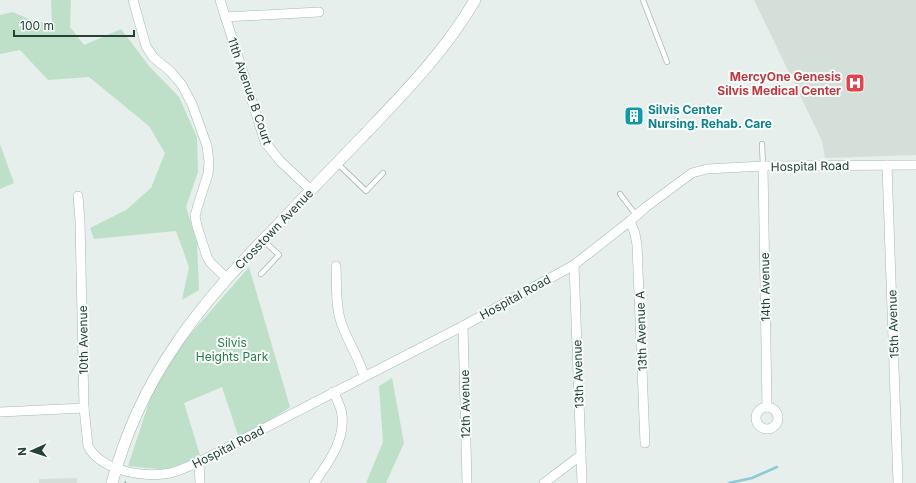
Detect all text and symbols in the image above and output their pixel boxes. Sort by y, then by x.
scale bar [14,12,134,38]
text: 100 m [20,18,54,33]
street label: 11th Avenue B Court [225,35,275,147]
place label: MercyOne Genesis Silvis Medical Center [717,69,841,98]
hospital icon: MercyOne Genesis Silvis Medical Center [844,72,866,94]
place label: Silvis Center Nursing. Rehab. Care [648,102,772,131]
building icon: Silvis Center Nursing. Rehab. Care [623,105,645,127]
street label: Hospital Road [771,158,849,174]
street label: Crosstown Avenue [232,186,316,272]
street label: 14th Avenue [757,252,773,322]
street label: Hospital Road [477,271,553,323]
street label: 15th Avenue [884,289,902,359]
street label: 13th Avenue A [632,291,650,371]
street label: 10th Avenue [75,305,91,375]
park label: Silvis Heights Park [196,335,269,364]
street label: 13th Avenue [569,339,587,409]
street label: 12th Avenue [457,369,473,439]
street label: Hospital Road [190,422,266,472]
north arrow [12,431,52,471]
text: N [15,447,29,456]

